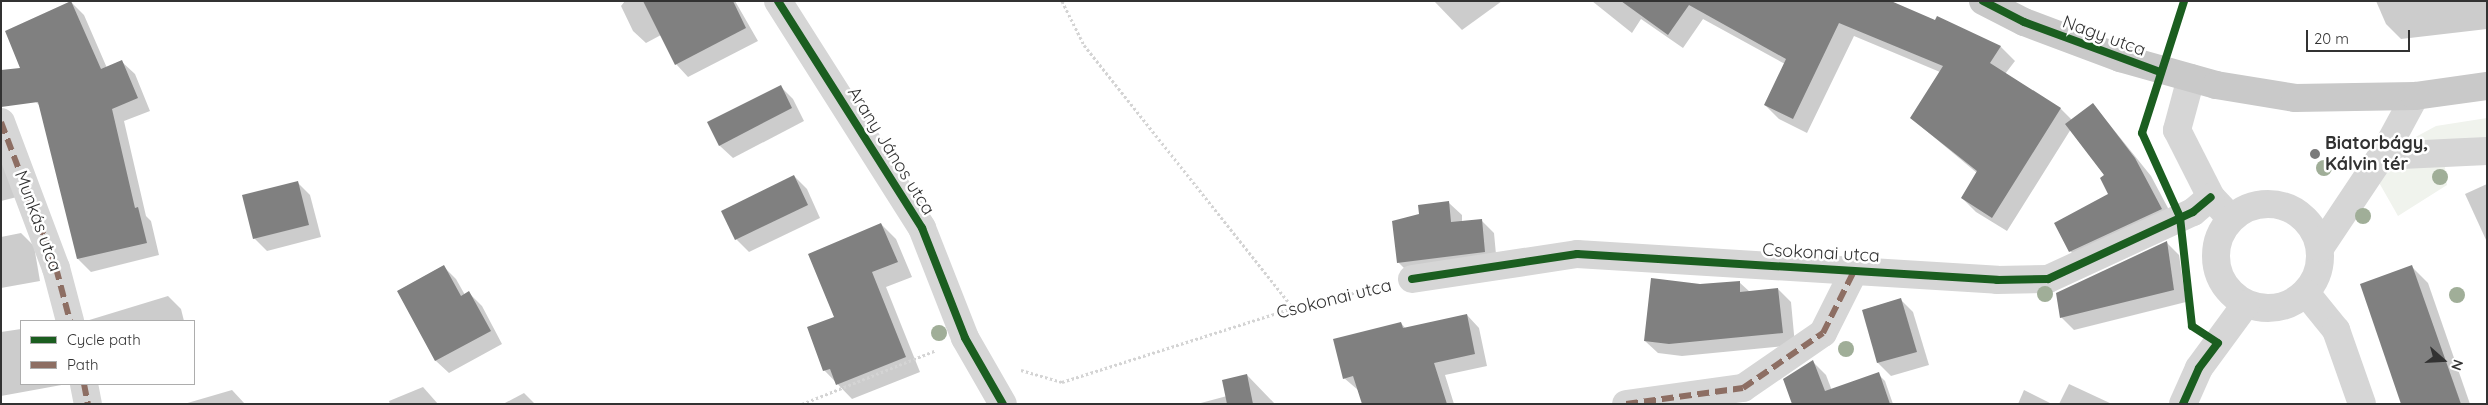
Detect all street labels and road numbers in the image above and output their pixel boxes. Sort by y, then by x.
street label: Nagy utca [2059,11,2149,61]
street label: Arany János utca [843,83,939,219]
street label: Munkás utca [10,168,66,274]
street label: Csokonai utca [1762,239,1880,267]
street label: Csokonai utca [1274,274,1394,324]

